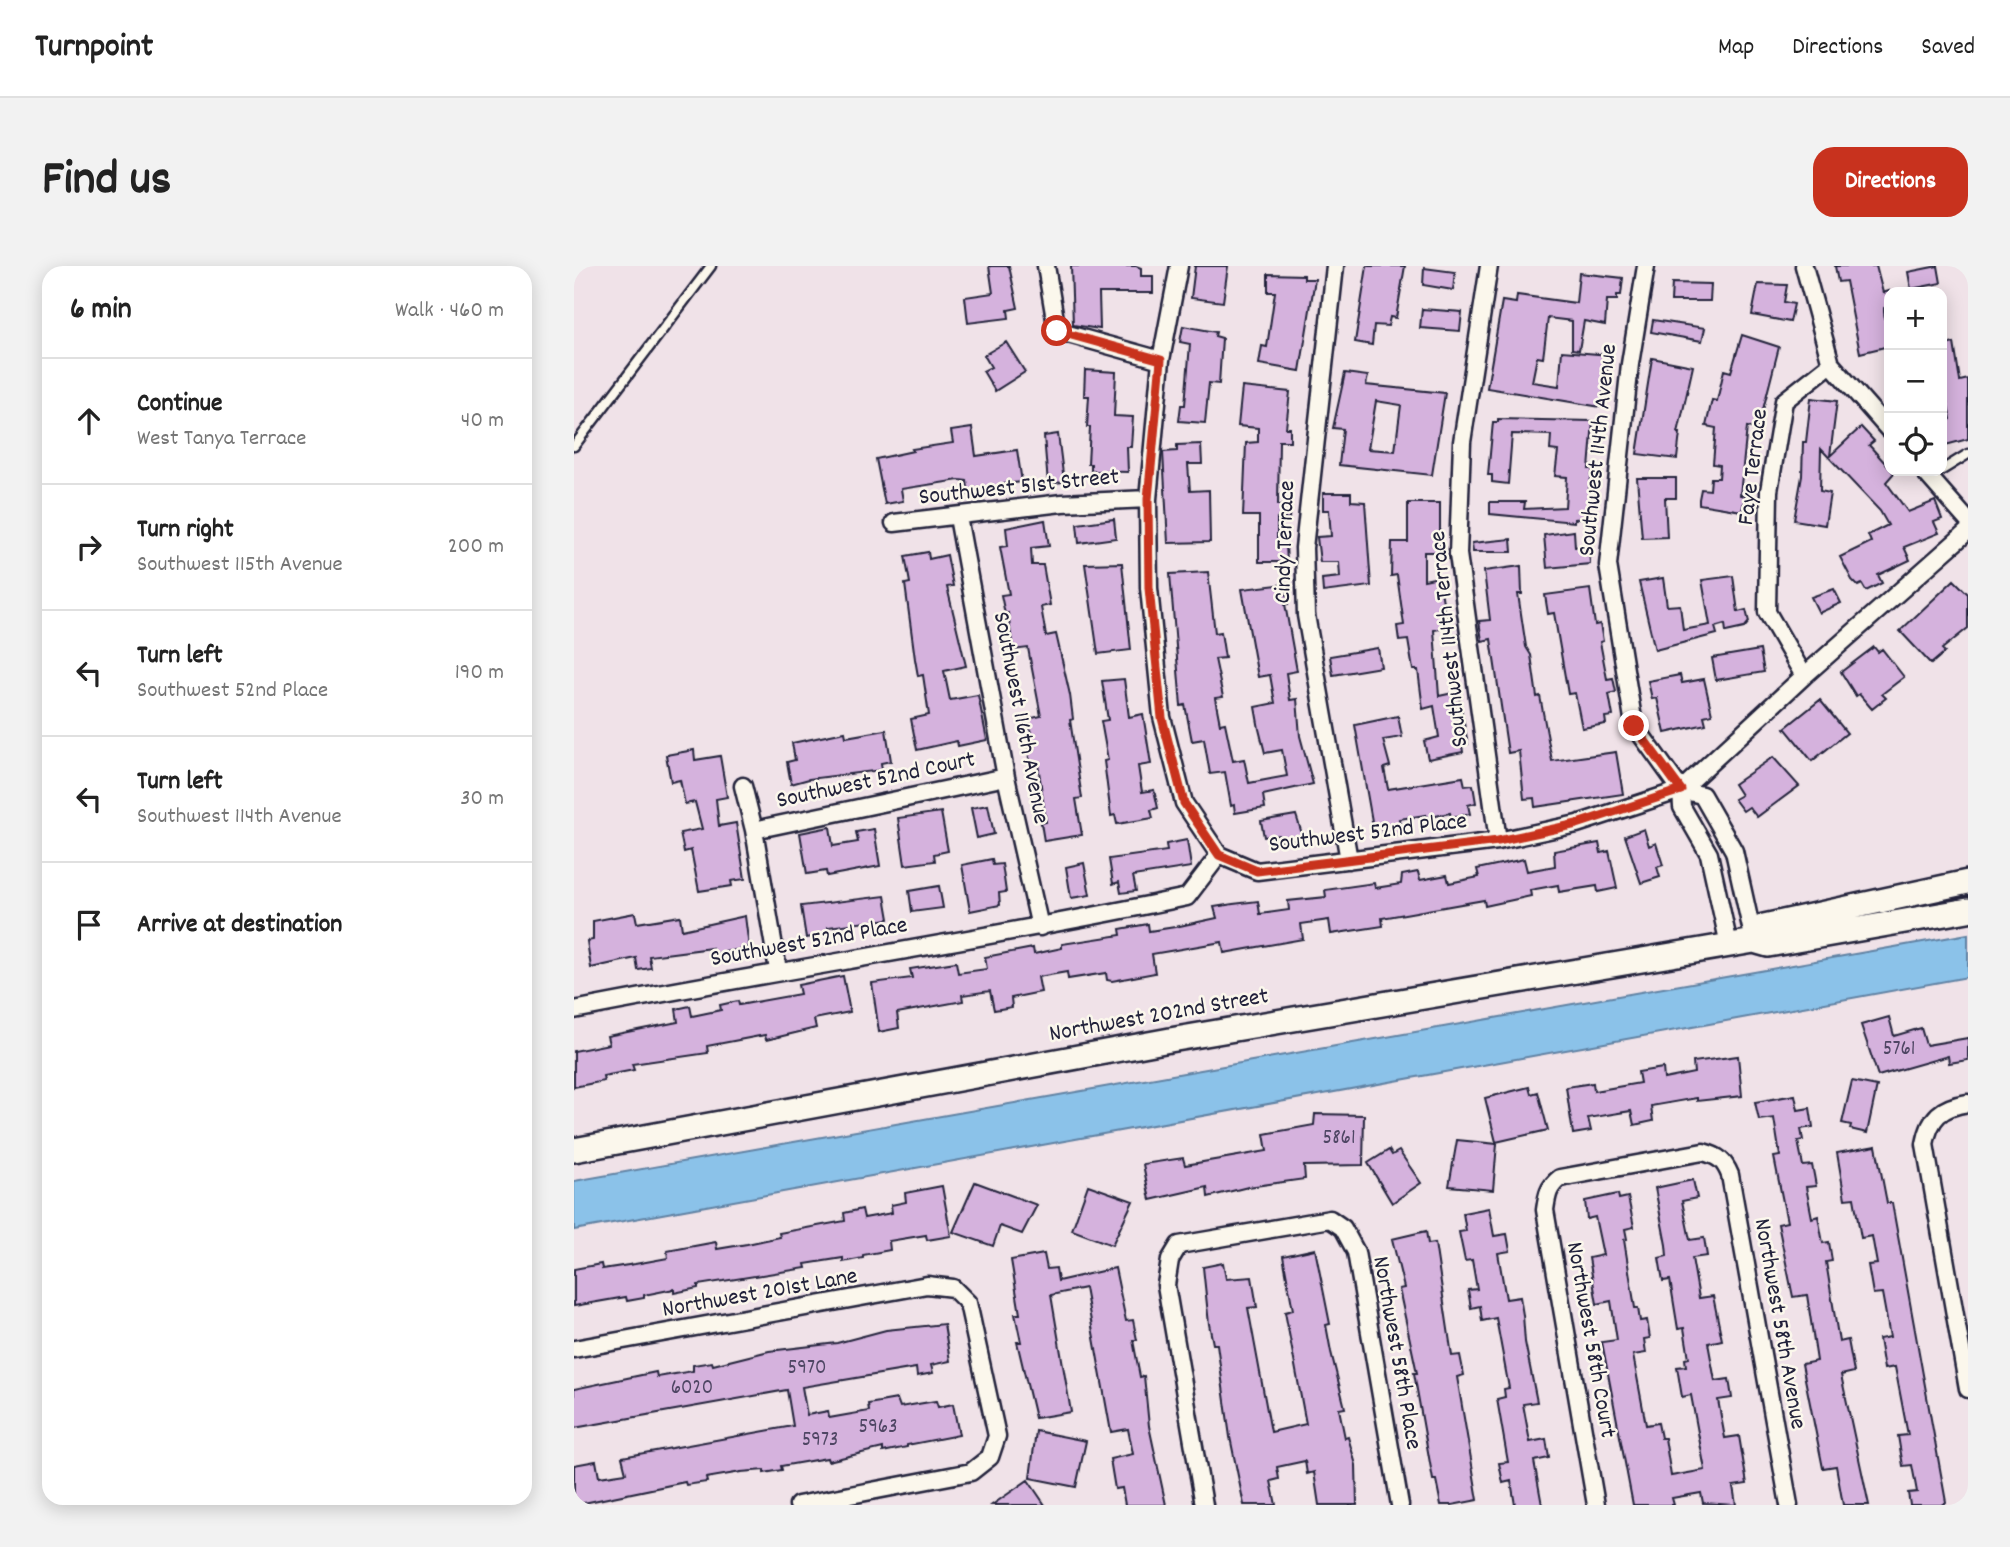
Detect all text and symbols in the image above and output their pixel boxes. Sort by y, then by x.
text: Turnpoint [35,25,153,72]
text: Map [1718,31,1754,65]
text: Directions [1792,31,1883,65]
text: Saved [1921,31,1975,65]
text: Find us [42,147,171,217]
button: Directions [1813,147,1968,217]
map controls [1884,287,1947,476]
button: + [1884,287,1947,350]
text: 6 min [70,290,132,333]
text: Walk · 460 m [395,295,504,328]
route start [1041,315,1072,346]
street label: Southwest 114th Avenue [1571,342,1627,558]
button: − [1884,350,1947,413]
text: Continue [137,386,222,423]
icon: ahead [70,402,108,440]
text: 40 m [461,405,504,438]
street label: Faye Terrace [1730,407,1778,527]
button: locate [1884,413,1947,476]
text: West Tanya Terrace [137,423,306,456]
street label: Southwest 51st Street [917,461,1121,515]
street label: Cindy Terrace [1267,480,1305,604]
text: Turn right [137,512,234,549]
icon: right [70,528,108,566]
street label: Southwest 114th Terrace [1422,529,1478,749]
text: 200 m [448,531,504,564]
text: Southwest 115th Avenue [137,549,343,582]
street label: Southwest 116th Avenue [983,609,1057,827]
text: Turn left [137,638,223,675]
icon: left [70,654,108,692]
text: 190 m [455,657,504,690]
text: Southwest 52nd Place [137,675,328,708]
route end [1618,710,1649,741]
street label: Southwest 52nd Court [774,743,978,819]
text: Turn left [137,764,223,801]
icon: left [70,780,108,818]
text: 30 m [460,783,504,816]
text: Southwest 114th Avenue [137,801,342,834]
street label: Southwest 52nd Place [1267,805,1469,863]
icon: arrive [70,906,108,944]
text: Arrive at destination [137,907,342,944]
street label: Southwest 52nd Place [708,909,910,977]
street label: Northwest 202nd Street [1047,980,1271,1052]
house number: 5761 [1883,1035,1915,1065]
house number: 5861 [1322,1124,1356,1154]
street label: Northwest 58th Avenue [1744,1216,1814,1432]
street label: Northwest 58th Court [1556,1239,1624,1441]
street label: Northwest 58th Place [1362,1254,1430,1452]
street label: Northwest 201st Lane [660,1260,860,1328]
house number: 5970 [788,1354,826,1384]
house number: 6020 [671,1374,713,1404]
house number: 5963 [859,1413,897,1443]
house number: 5973 [802,1426,838,1456]

